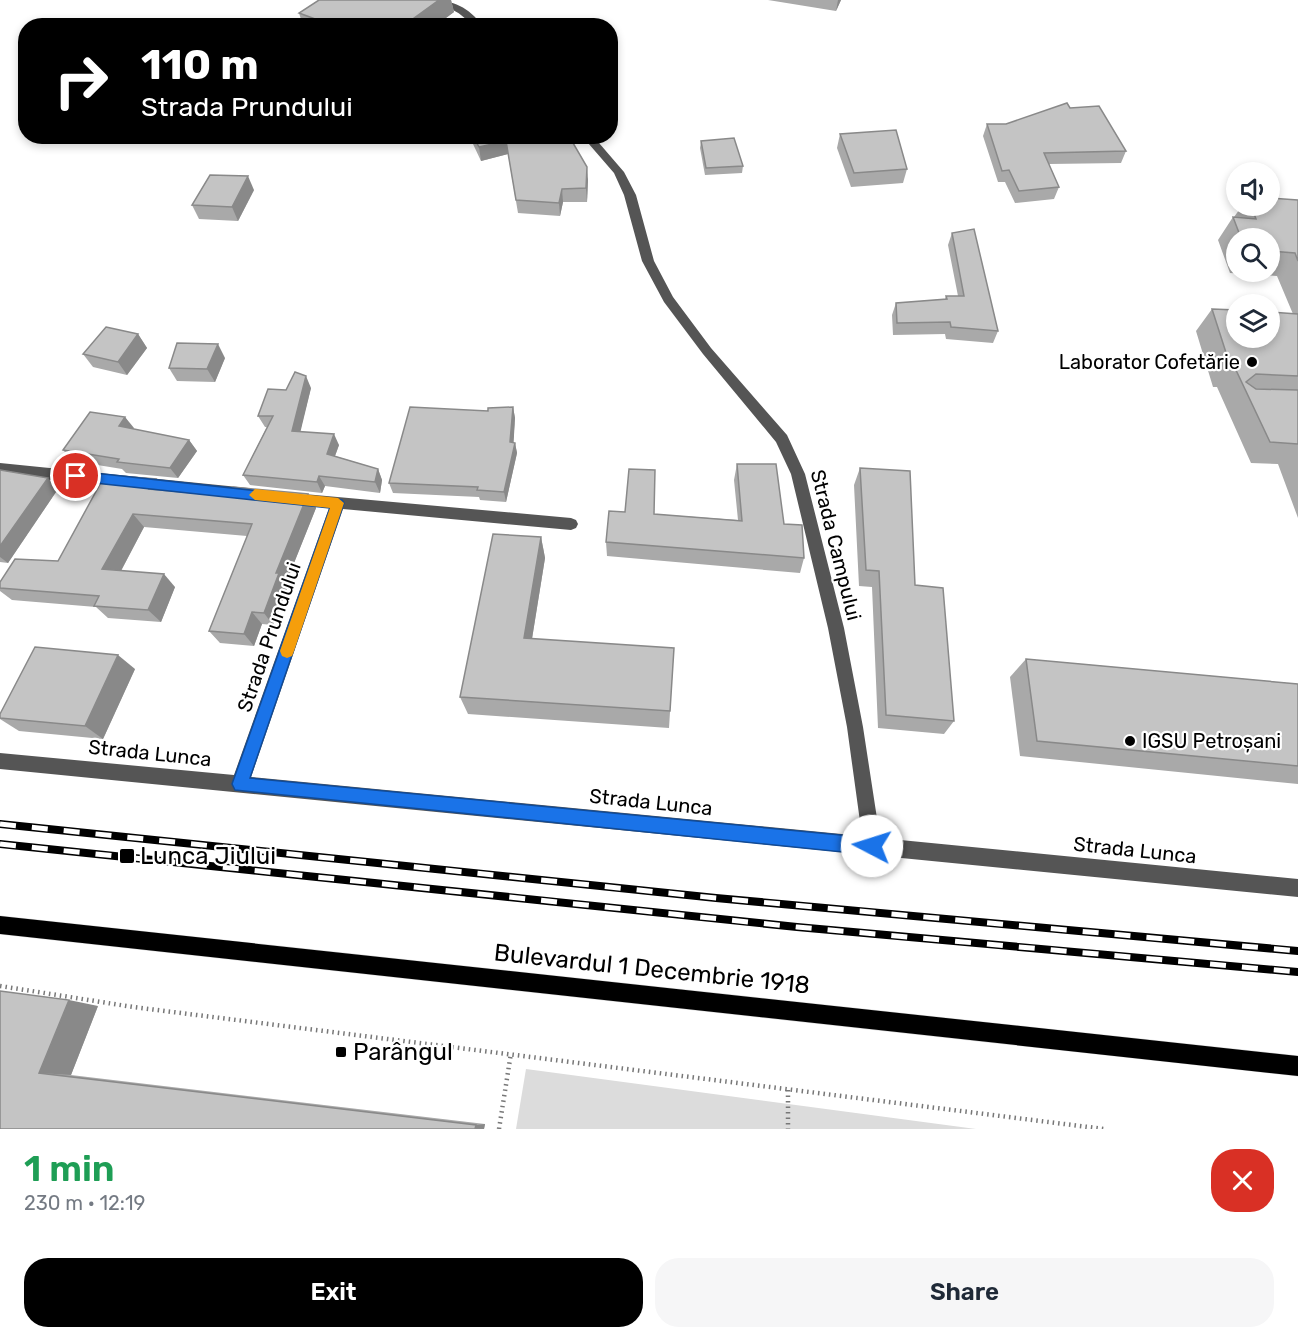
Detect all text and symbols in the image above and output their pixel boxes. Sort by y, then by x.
text: 110 m [141,40,259,90]
icon: right [42,42,120,120]
text: Strada Prundului [141,91,353,123]
map controls [1226,162,1280,348]
button: sound [1226,162,1280,216]
button: search [1226,228,1280,282]
button: layers [1226,294,1280,348]
place label: Laborator Cofetărie [1059,350,1240,374]
marker: Laborator Cofetărie [1245,355,1259,369]
pin [50,450,101,501]
icon: arrive [59,459,92,492]
street label: Strada Campului [806,467,866,623]
street label: Strada Prundului [232,559,306,715]
place label: IGSU Petroșani [1142,729,1281,753]
marker: IGSU Petroșani [1123,734,1137,748]
street label: Strada Lunca [87,735,213,771]
street label: Strada Lunca [588,784,714,820]
position arrow [840,814,904,878]
street label: Strada Lunca [1072,832,1198,868]
place label: Lunca Jiului [140,842,276,870]
marker: Lunca Jiului [118,847,136,865]
street label: Bulevardul 1 Decembrie 1918 [493,938,811,1000]
place label: Parângul [353,1038,453,1066]
marker: Parângul [334,1045,348,1059]
text: 1 min [24,1147,115,1190]
button: close [1211,1149,1274,1212]
text: 230 m · 12:19 [24,1191,145,1215]
button: Exit [24,1258,643,1327]
button: Share [655,1258,1274,1327]

